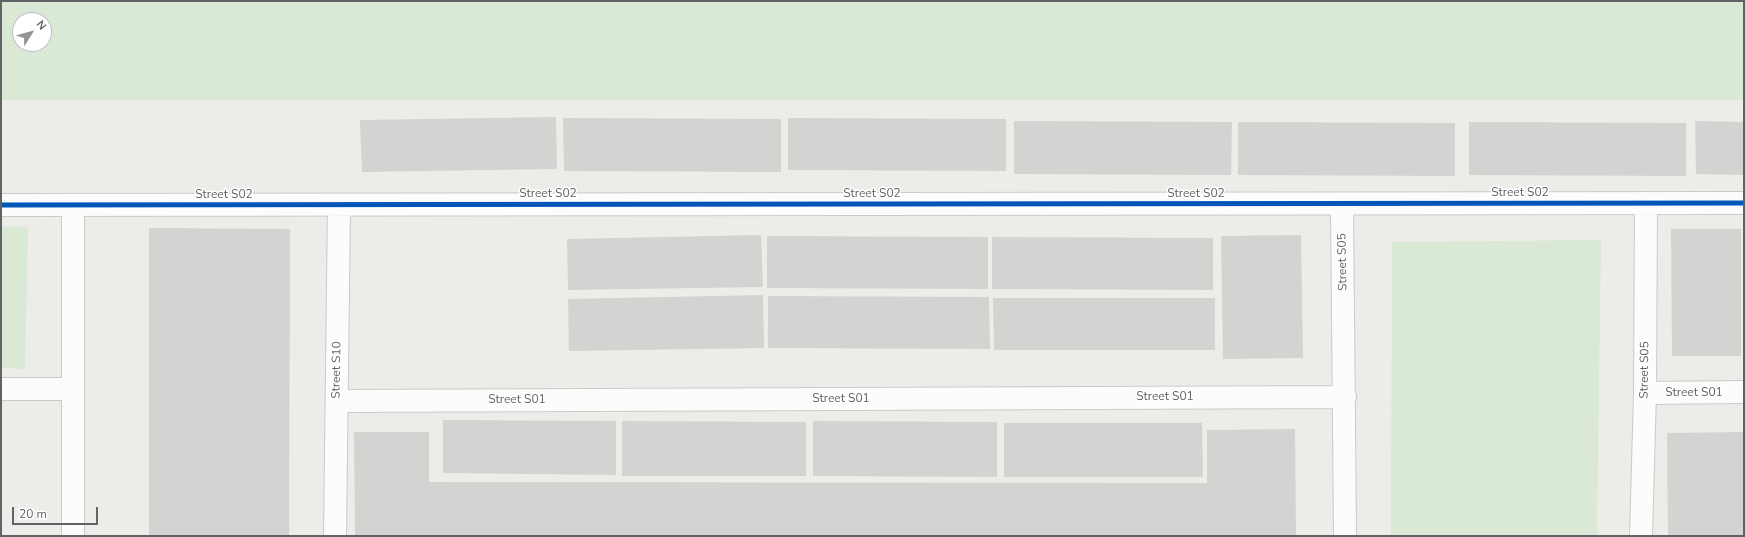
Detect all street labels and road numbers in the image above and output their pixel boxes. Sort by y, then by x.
street label: Street S02 [1491,186,1549,200]
street label: Street S02 [519,187,577,201]
street label: Street S02 [843,187,901,201]
street label: Street S02 [1167,187,1225,201]
street label: Street S02 [195,188,253,202]
street label: Street S05 [1335,233,1351,291]
street label: Street S10 [329,341,345,399]
street label: Street S05 [1637,341,1653,399]
street label: Street S01 [1665,386,1723,400]
street label: Street S01 [1136,390,1194,404]
street label: Street S01 [812,392,870,406]
street label: Street S01 [488,393,546,407]

